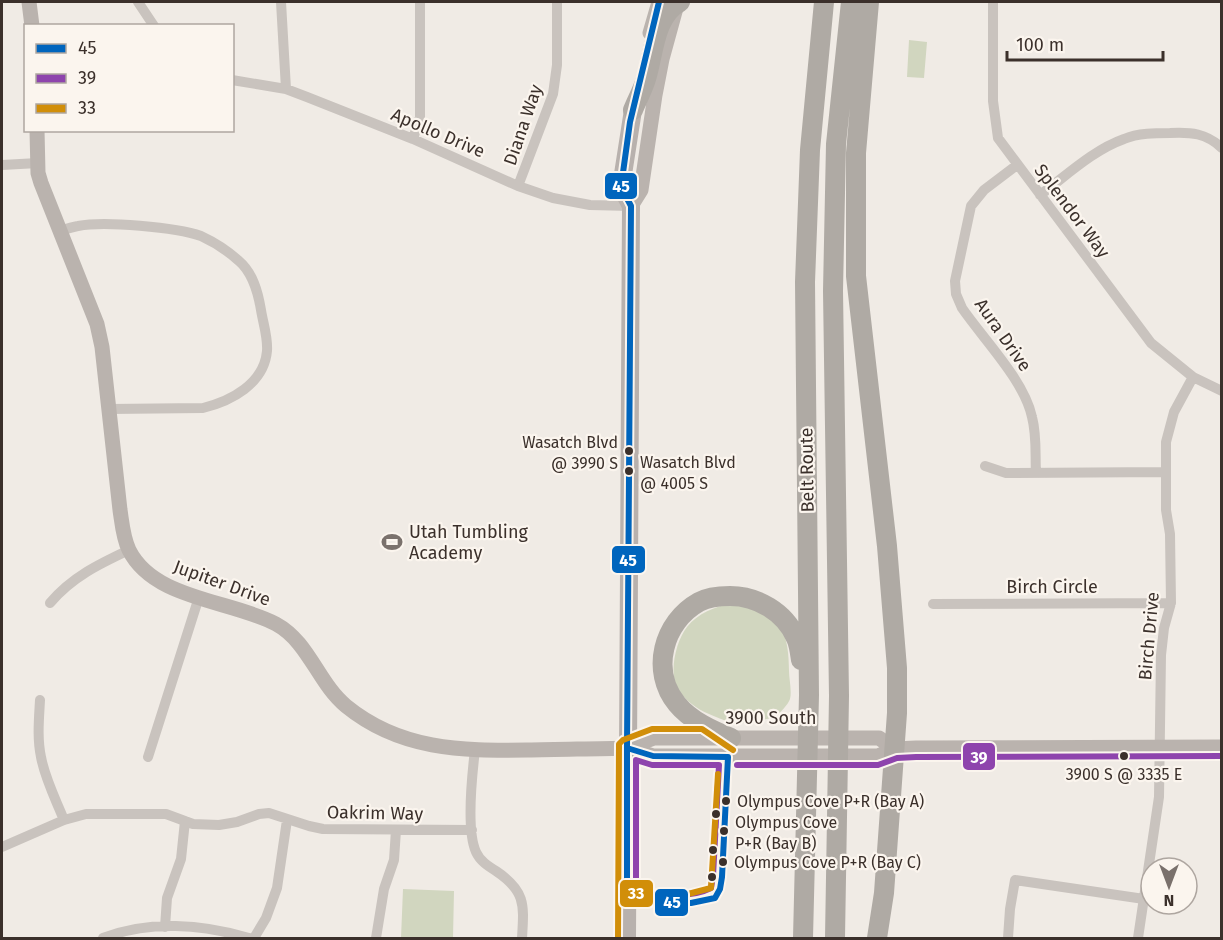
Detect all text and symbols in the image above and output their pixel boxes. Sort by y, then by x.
legend [24,24,234,132]
scale bar [1007,24,1163,62]
text: 100 m [1016,34,1064,56]
text: 45 [78,37,96,59]
text: 39 [78,67,96,89]
street label: Diana Way [499,81,547,168]
text: 33 [78,97,96,119]
street label: Apollo Drive [388,103,488,163]
street label: Splendor Way [1030,160,1114,262]
line badge: 45 [604,172,638,200]
text: 45 [612,177,630,196]
street label: Aura Drive [970,294,1036,376]
street label: Belt Route [795,427,819,513]
place label: Wasatch Blvd @ 3990 S [522,433,618,473]
marker: Wasatch Blvd @ 3990 S [623,445,635,457]
place label: Wasatch Blvd @ 4005 S [640,453,736,493]
marker: Wasatch Blvd @ 4005 S [623,465,635,477]
place label: Utah Tumbling Academy [409,521,528,564]
sports icon: Utah Tumbling Academy [380,530,404,554]
line badge: 45 [611,545,646,574]
text: 45 [619,551,637,570]
street label: Jupiter Drive [170,555,274,611]
street label: Birch Circle [1006,576,1098,598]
street label: Birch Drive [1134,591,1164,681]
street label: 3900 South [726,707,816,729]
line badge: 39 [962,742,996,771]
text: 39 [969,748,988,767]
marker: 3900 S @ 3335 E [1118,750,1130,762]
place label: 3900 S @ 3335 E [1066,765,1182,784]
place label: Olympus Cove P+R (Bay A) [737,792,924,811]
marker: Olympus Cove P+R (Bay A) [720,795,732,807]
street label: Oakrim Way [327,801,423,825]
unlabelled marker [710,808,722,820]
place label: Olympus Cove P+R (Bay B) [735,813,837,853]
marker: Olympus Cove P+R (Bay B) [718,825,730,837]
unlabelled marker [707,844,719,856]
place label: Olympus Cove P+R (Bay C) [734,853,921,872]
marker: Olympus Cove P+R (Bay C) [717,856,729,868]
north arrow [1139,856,1199,916]
unlabelled marker [706,871,718,883]
line badge: 33 [619,879,654,908]
text: 33 [627,884,644,903]
line badge: 45 [654,888,689,917]
text: N [1164,891,1174,910]
text: 45 [663,893,681,912]

